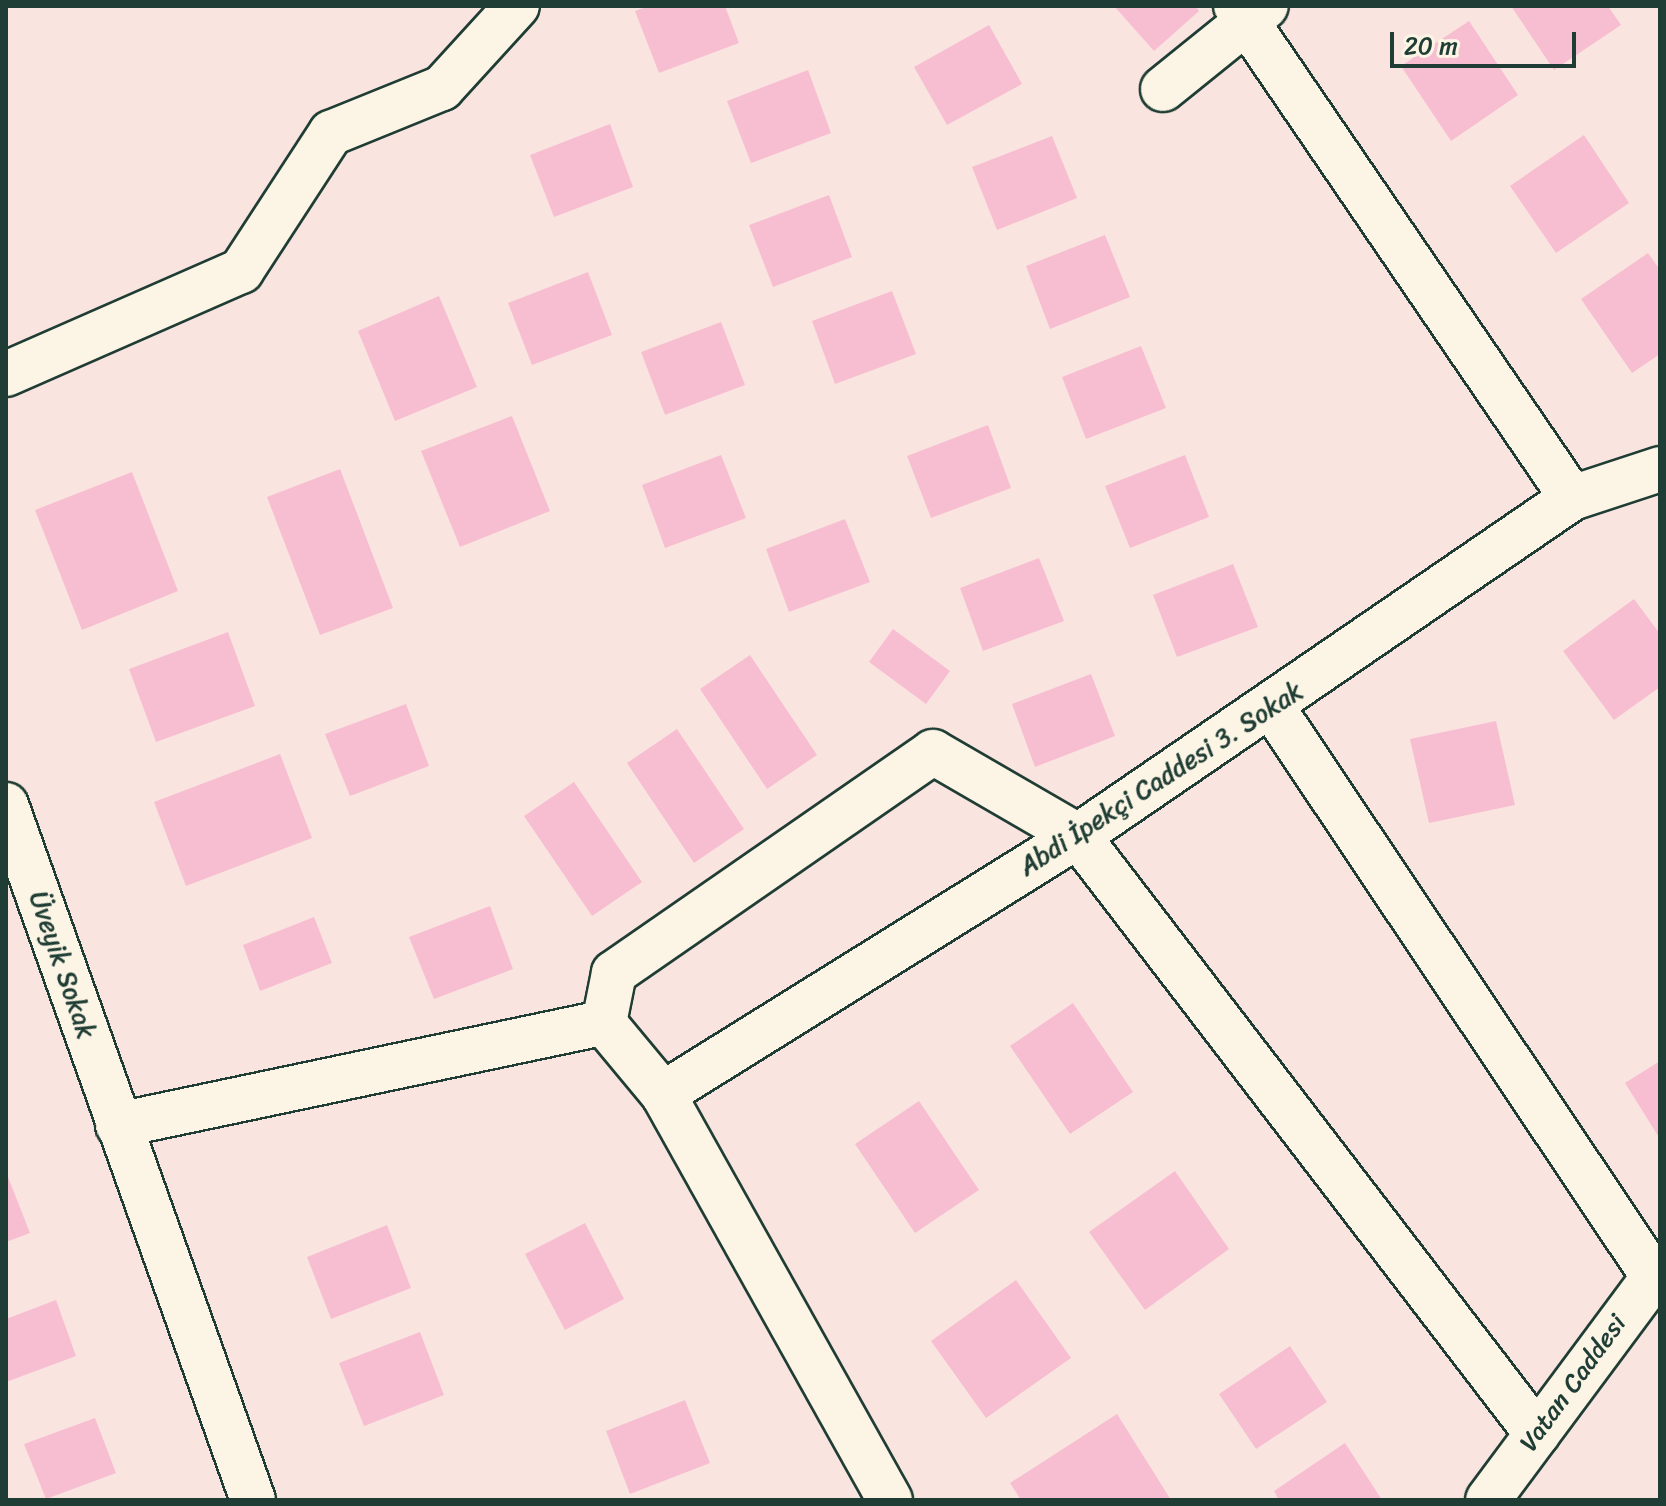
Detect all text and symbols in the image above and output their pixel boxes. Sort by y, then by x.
scale bar [1394,16,1580,66]
text: 20 m [1404,25,1458,67]
street label: Abdi İpekçi Caddesi 3. Sokak [1014,676,1308,882]
street label: Üveyik Sokak [22,887,102,1043]
street label: Vatan Caddesi [1513,1309,1633,1457]

